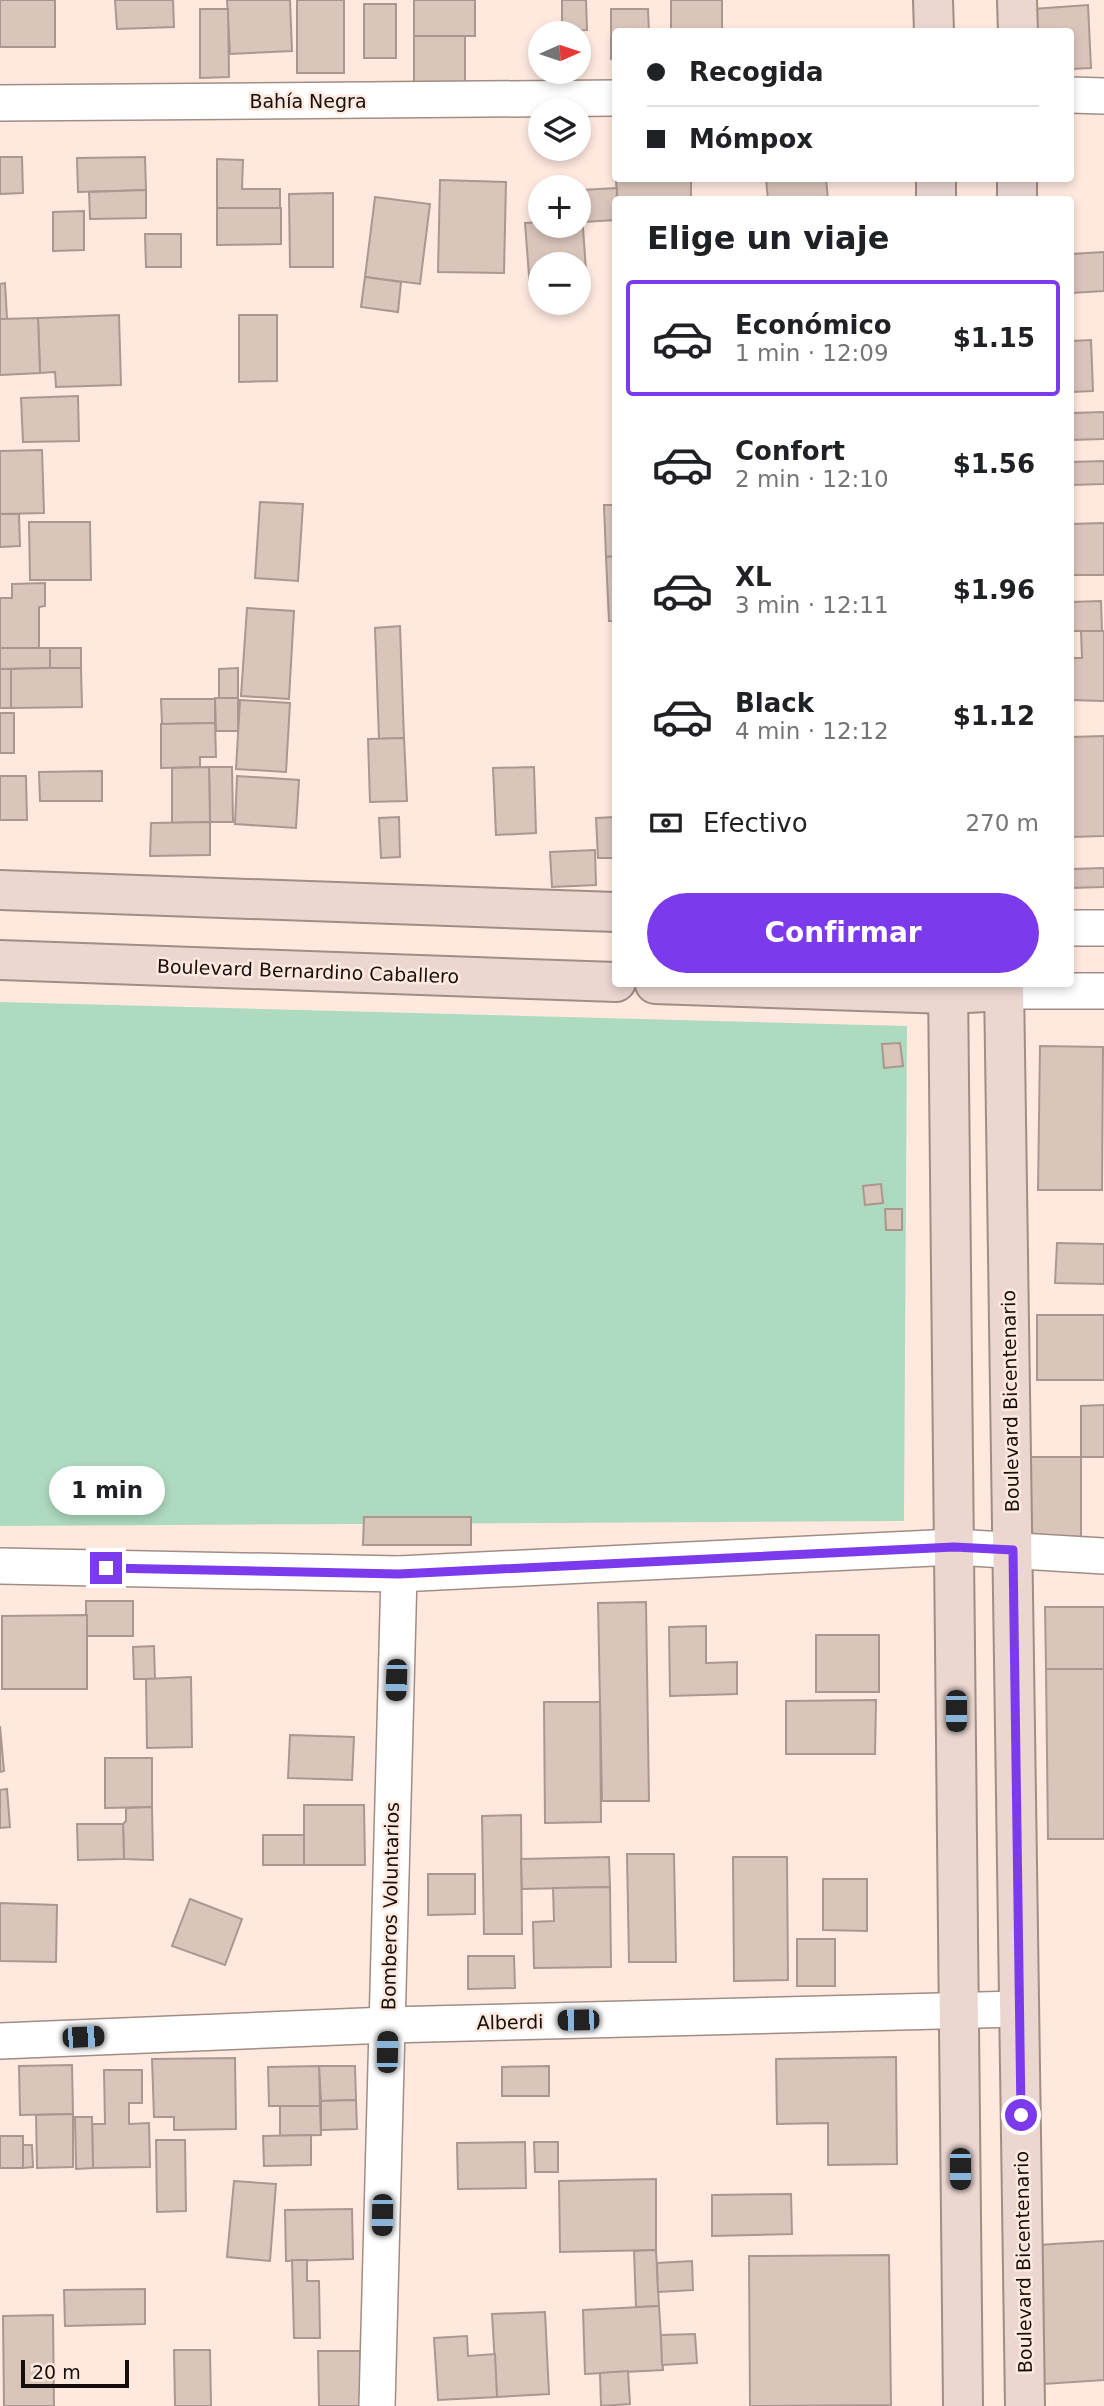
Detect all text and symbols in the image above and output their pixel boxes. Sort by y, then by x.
north arrow [528,21,592,84]
map controls [528,21,591,315]
text: Recogida [689,57,824,87]
street label: Bahía Negra [249,90,367,112]
button: layers [528,98,591,161]
text: Mómpox [689,124,813,154]
button: + [528,175,591,238]
text: Elige un viaje [647,219,889,257]
button: − [528,252,591,315]
icon: car [651,307,714,370]
text: Económico [735,310,892,340]
text: $1.15 [953,323,1035,353]
text: 1 min · 12:09 [735,340,889,366]
icon: car [651,433,714,496]
text: Confort [735,436,845,466]
text: $1.56 [953,449,1035,479]
text: 2 min · 12:10 [735,466,889,492]
icon: car [651,559,714,622]
text: XL [735,562,772,592]
text: $1.96 [953,575,1035,605]
text: 3 min · 12:11 [735,592,889,618]
icon: car [651,685,714,748]
text: Black [735,688,814,718]
text: $1.12 [953,701,1035,731]
text: 4 min · 12:12 [735,718,889,744]
icon: cash [647,804,685,842]
text: Efectivo [703,808,808,838]
text: 270 m [965,810,1039,836]
button: Confirmar [647,893,1039,973]
street label: Boulevard Bernardino Caballero [156,955,460,987]
street label: Boulevard Bicentenario [997,1290,1023,1512]
callout: 1 min [48,1466,164,1516]
text: 1 min [71,1477,143,1503]
route end [90,1552,122,1584]
car [385,1659,408,1701]
car [946,1690,967,1732]
street label: Bomberos Voluntarios [377,1802,403,2010]
car [557,2009,600,2031]
street label: Alberdi [476,2010,544,2034]
car [62,2025,105,2049]
car [377,2031,398,2073]
route start [1005,2099,1037,2131]
car [950,2148,971,2190]
street label: Boulevard Bicentenario [1010,2151,1036,2373]
car [372,2194,393,2236]
scale bar [21,2357,130,2389]
text: 20 m [32,2361,81,2383]

